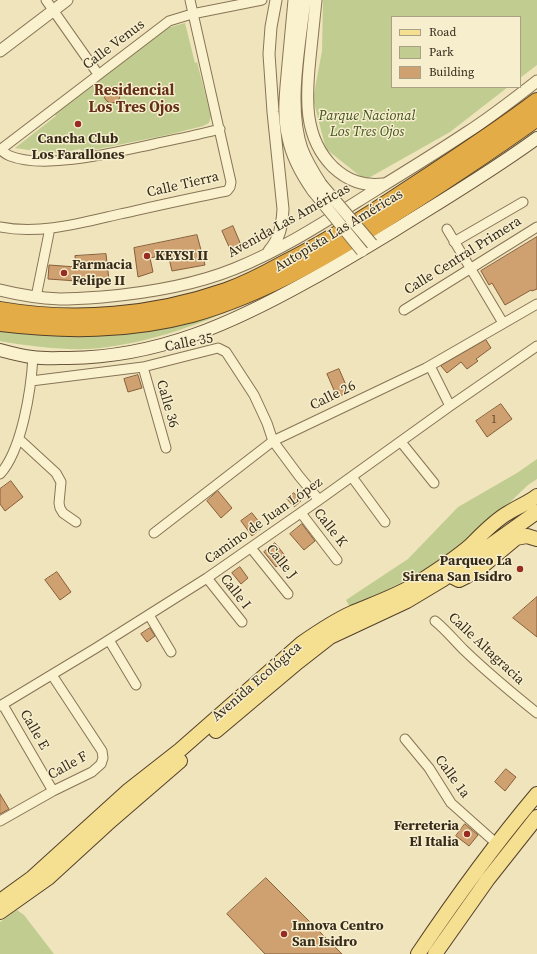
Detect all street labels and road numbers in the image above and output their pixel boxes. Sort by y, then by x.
street label: Calle Venus [80,16,148,74]
street label: Calle Tierra [145,169,221,201]
street label: Avenida Las Américas [225,180,353,262]
street label: Autopista Las Américas [272,186,406,276]
street label: Calle Central Primera [401,213,525,299]
street label: Calle 35 [163,330,215,356]
street label: Calle 36 [152,378,182,430]
street label: Calle 26 [307,378,359,414]
street label: Camino de Juan López [202,474,326,568]
street label: Calle K [310,505,350,551]
street label: Calle J [262,541,300,583]
street label: Calle I [216,571,254,613]
street label: Calle Altagracia [444,609,528,689]
street label: Avenida Ecológica [209,638,305,726]
street label: Calle E [16,707,52,753]
street label: Calle F [45,748,91,784]
street label: Calle 1a [431,752,473,802]

